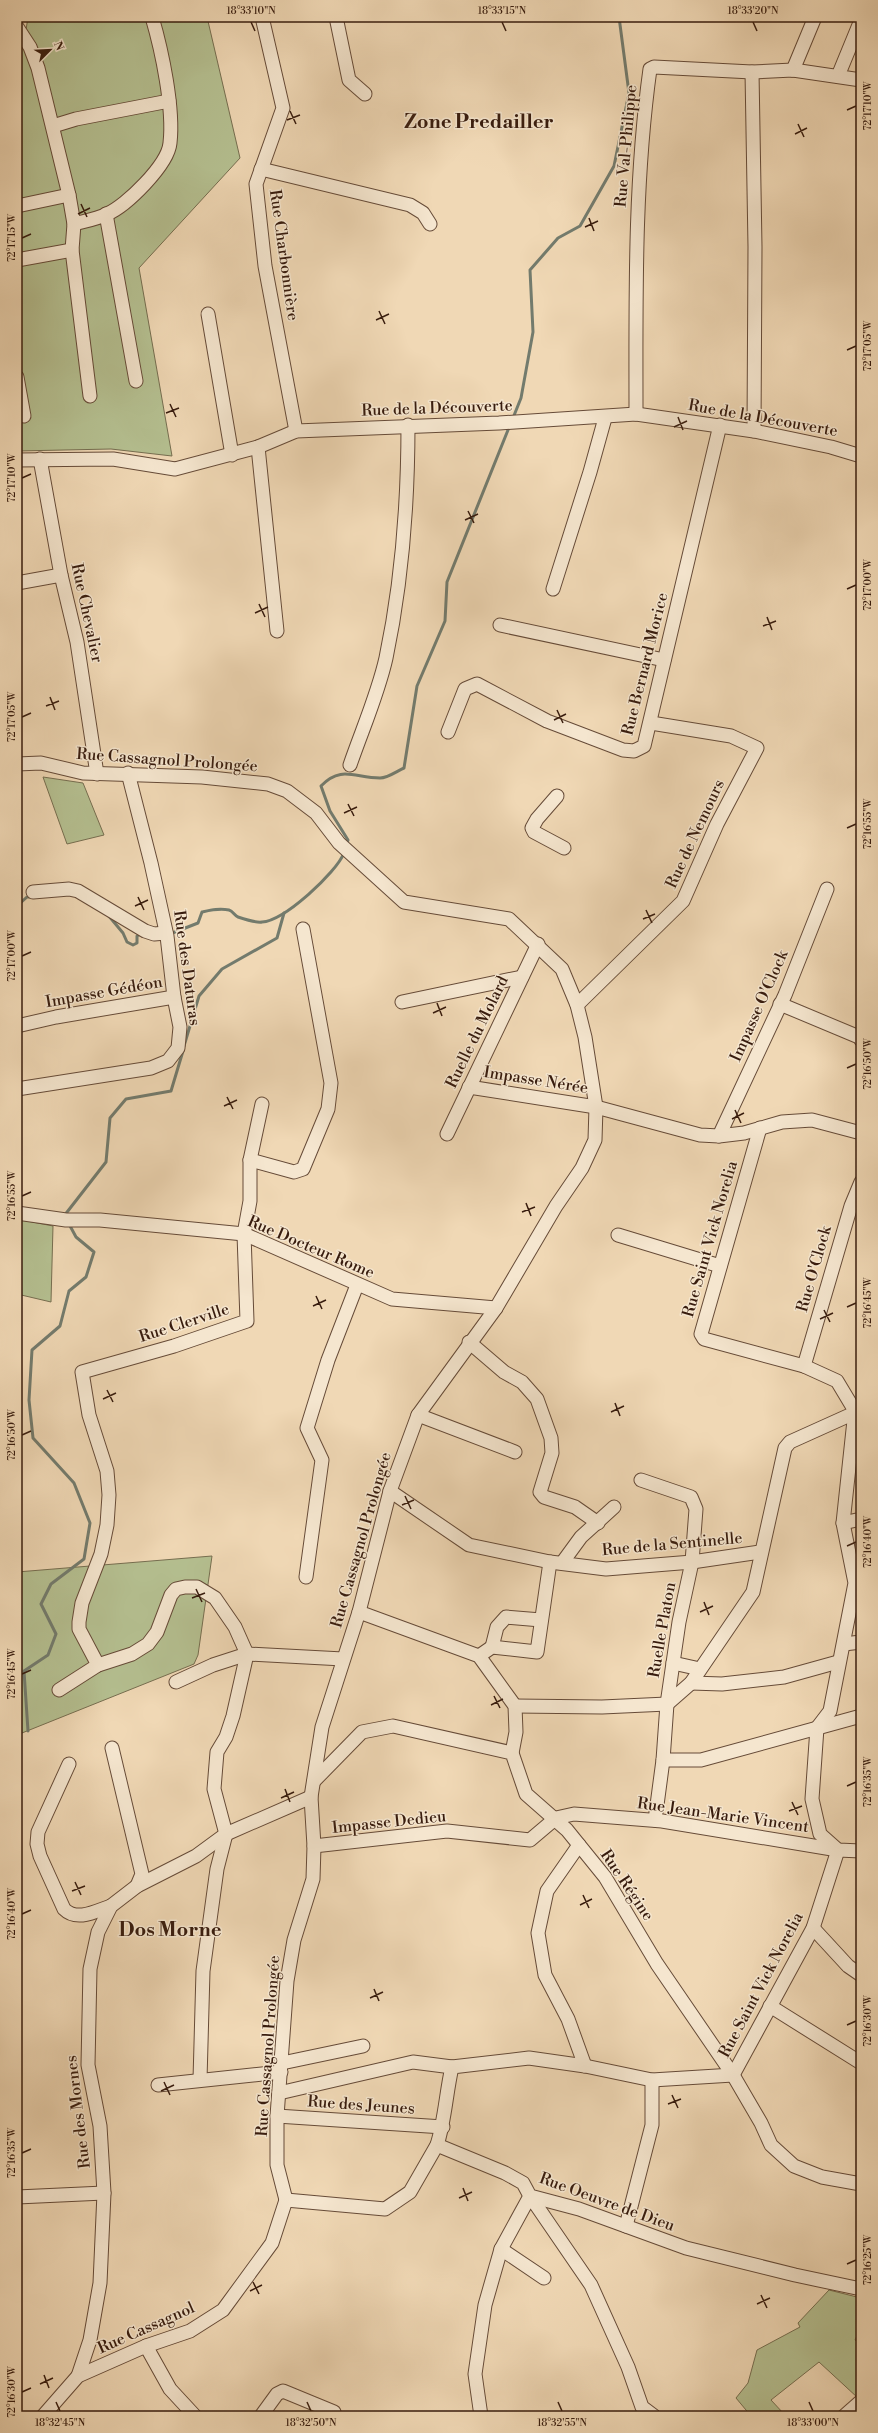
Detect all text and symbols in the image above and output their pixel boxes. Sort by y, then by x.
text: 18°33'10"N [226,5,276,17]
text: 18°33'15"N [478,5,527,17]
text: 18°33'20"N [728,5,779,17]
north arrow [30,30,70,70]
text: N [50,40,67,53]
text: 72°17'10"W [862,81,874,130]
street label: Rue Val-Philippe [611,84,641,208]
district label: Zone Predailler [404,110,554,135]
street label: Rue Charbonnière [265,188,303,322]
text: 72°17'15"W [6,213,18,262]
text: 72°17'05"W [862,320,874,371]
street label: Rue de la Découverte [361,395,513,421]
street label: Rue de la Découverte [687,395,839,441]
text: 72°17'10"W [6,453,18,502]
text: 72°17'00"W [862,558,874,611]
street label: Rue Chevalier [67,561,107,665]
street label: Rue Bernard Morice [618,590,672,738]
text: 72°17'05"W [6,691,18,742]
street label: Rue Cassagnol Prolongée [76,744,258,776]
street label: Rue de Nemours [661,776,729,892]
text: 72°16'55"W [862,798,874,849]
street label: Rue des Daturas [169,909,205,1027]
text: 72°17'00"W [6,929,18,982]
street label: Impasse O'Clock [725,946,793,1065]
street label: Impasse Gédéon [44,972,164,1012]
street label: Ruelle du Molard [441,973,513,1091]
text: 72°16'50"W [862,1037,874,1090]
street label: Impasse Nérée [482,1062,590,1098]
street label: Rue Saint Vick Norelia [678,1158,742,1320]
text: 72°16'55"W [6,1170,18,1221]
street label: Rue Docteur Rome [244,1211,378,1283]
street label: Rue O'Clock [792,1222,836,1314]
text: 72°16'45"W [862,1277,874,1328]
street label: Rue Clerville [136,1299,232,1347]
text: 72°16'50"W [6,1408,18,1461]
street label: Rue Cassagnol Prolongée [326,1450,396,1630]
text: 72°16'40"W [862,1515,874,1568]
street label: Rue de la Sentinelle [601,1528,743,1560]
street label: Ruelle Platon [644,1580,680,1679]
text: 72°16'45"W [6,1648,18,1699]
text: 72°16'35"W [862,1756,874,1807]
street label: Rue Jean-Marie Vincent [636,1793,811,1837]
street label: Impasse Dedieu [331,1806,447,1838]
street label: Rue Régine [596,1846,658,1924]
text: 72°16'40"W [6,1887,18,1940]
street label: Rue Saint Vick Norelia [714,1908,808,2061]
district label: Dos Morne [119,1918,222,1943]
street label: Rue Cassagnol Prolongée [252,1955,284,2137]
text: 72°16'30"W [862,1994,874,2047]
street label: Rue des Mornes [61,2054,95,2170]
street label: Rue des Jeunes [307,2091,415,2119]
text: 72°16'35"W [6,2127,18,2178]
street label: Rue Oeuvre de Dieu [536,2168,678,2236]
text: 72°16'25"W [862,2234,874,2285]
street label: Rue Cassagnol [94,2298,198,2358]
text: 72°16'30"W [6,2365,18,2418]
text: 18°32'45"N [35,2417,86,2429]
text: 18°32'50"N [286,2417,337,2429]
text: 18°32'55"N [537,2417,587,2429]
text: 18°33'00"N [787,2417,839,2429]

